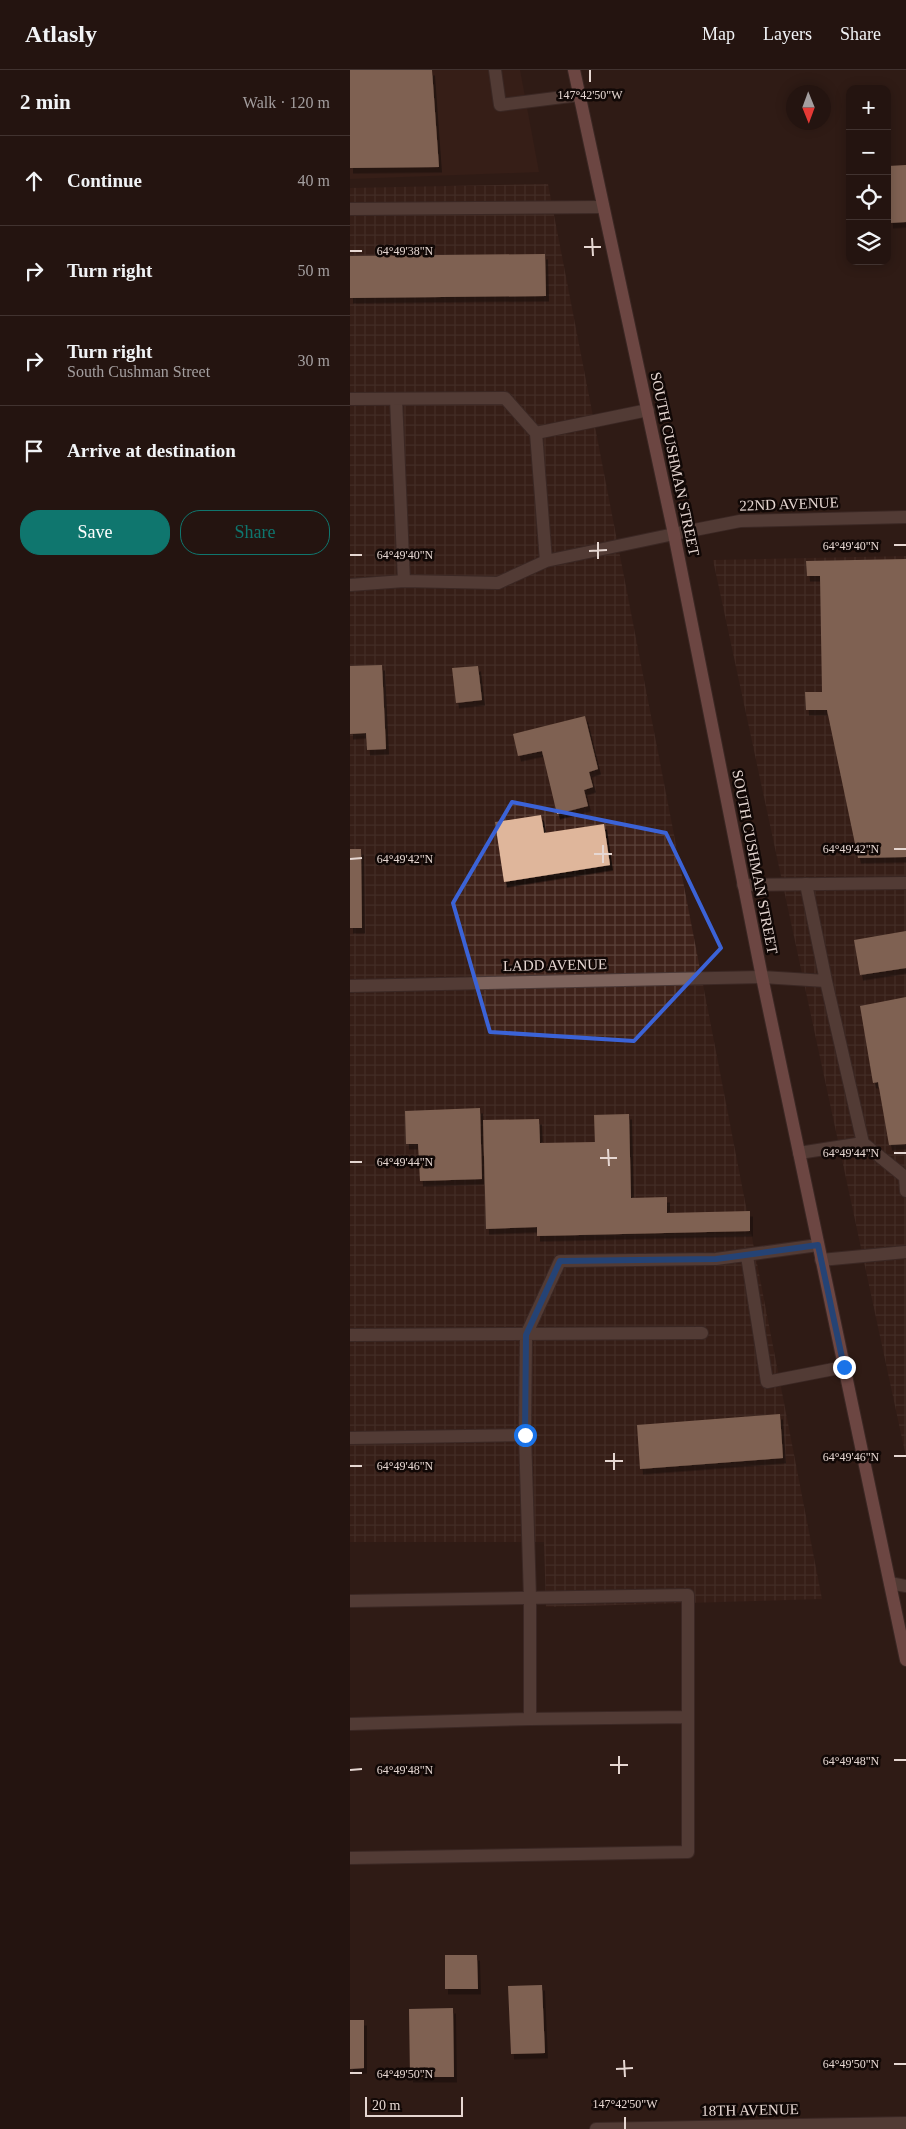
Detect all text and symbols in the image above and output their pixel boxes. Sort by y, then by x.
text: Atlasly [25,21,97,47]
text: Map [702,24,735,44]
text: Layers [763,24,812,44]
text: Share [840,24,881,44]
north arrow [786,85,831,130]
map controls [846,85,891,265]
button: + [846,85,891,130]
text: 147°42'50"W [557,88,623,102]
text: 2 min [20,90,71,114]
text: Walk · 120 m [243,94,330,111]
button: − [846,130,891,175]
icon: ahead [20,167,48,195]
text: Continue [67,170,142,191]
text: 40 m [298,172,330,189]
button: locate [846,175,891,220]
button: layers [846,220,891,265]
text: 64°49'38"N [377,244,434,258]
icon: right [20,257,48,285]
text: Turn right [67,260,152,281]
text: 50 m [298,262,330,279]
text: Turn right [67,341,152,362]
icon: right [20,347,48,375]
text: 30 m [298,352,330,369]
text: South Cushman Street [67,363,210,380]
street label: SOUTH CUSHMAN STREET [648,371,702,557]
icon: arrive [20,437,48,465]
text: Arrive at destination [67,440,236,461]
street label: 22ND AVENUE [739,494,839,514]
button: Save [20,510,170,555]
button: Share [180,510,330,555]
text: 64°49'40"N [823,539,880,553]
text: 64°49'40"N [377,548,434,562]
street label: SOUTH CUSHMAN STREET [729,768,781,956]
text: 64°49'42"N [823,842,880,856]
text: 64°49'42"N [377,852,434,866]
street label: LADD AVENUE [503,956,607,974]
text: 64°49'44"N [823,1146,880,1160]
text: 64°49'44"N [377,1155,434,1169]
route end [833,1356,856,1379]
route start [514,1424,537,1447]
text: 64°49'46"N [823,1450,880,1464]
text: 64°49'46"N [377,1459,434,1473]
text: 64°49'48"N [823,1754,880,1768]
text: 64°49'48"N [377,1763,434,1777]
text: 64°49'50"N [823,2057,880,2071]
text: 64°49'50"N [377,2067,434,2081]
scale bar [365,2094,462,2117]
text: 147°42'50"W [592,2097,658,2111]
text: 20 m [372,2098,400,2113]
street label: 18TH AVENUE [701,2101,799,2119]

